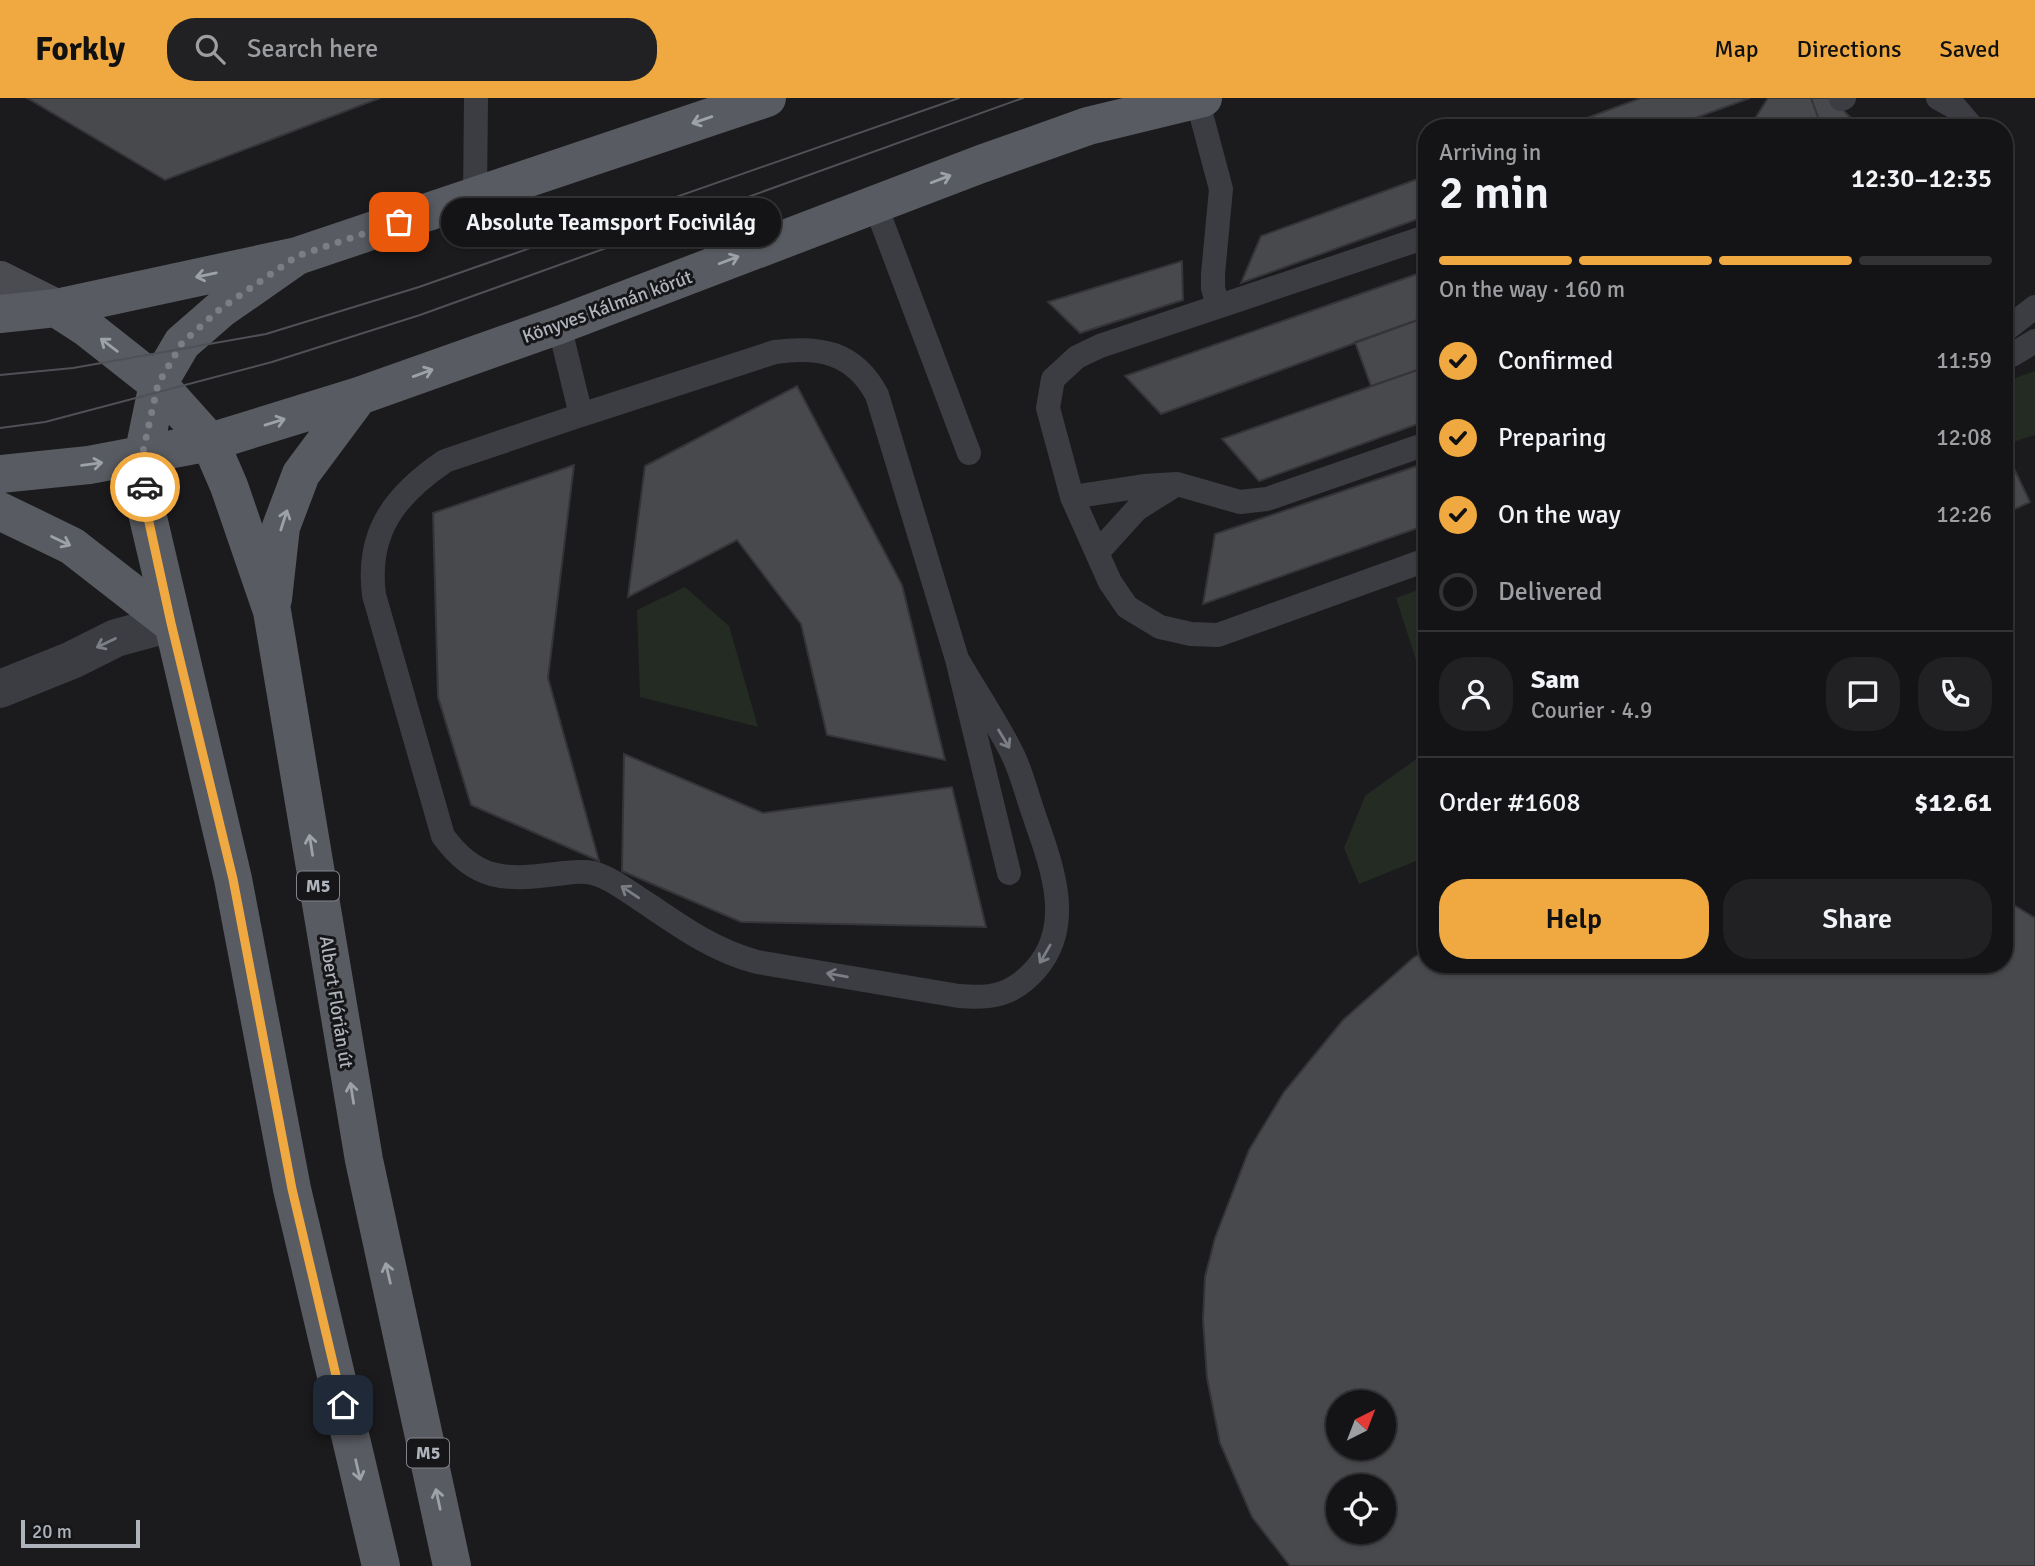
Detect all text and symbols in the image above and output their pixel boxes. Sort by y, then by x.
search box [167,18,657,81]
text: Forkly [35,29,125,70]
icon: search [191,30,229,68]
text: Search here [247,33,378,65]
text: Map [1714,34,1759,64]
text: Directions [1797,34,1902,64]
text: Saved [1940,34,2000,64]
one-way arrow [692,115,714,127]
text: Arriving in [1439,138,1541,167]
text: 12:30–12:35 [1851,163,1992,195]
text: 2 min [1439,165,1549,221]
one-way arrow [930,172,952,185]
pin [369,192,429,252]
callout: Absolute Teamsport Focivilág [441,198,780,246]
icon: bag [380,203,418,241]
text: Absolute Teamsport Focivilág [466,208,756,237]
one-way arrow [717,253,739,266]
street label: Könyves Kálmán körút [519,265,696,349]
one-way arrow [196,270,218,283]
text: On the way · 160 m [1439,275,1625,304]
one-way arrow [100,337,118,352]
icon: check [1439,342,1477,380]
text: Confirmed [1498,345,1613,377]
text: 11:59 [1936,346,1992,375]
one-way arrow [412,366,434,378]
one-way arrow [264,415,286,428]
icon: check [1439,419,1477,457]
text: Preparing [1498,422,1606,454]
text: 12:08 [1936,423,1992,452]
courier [110,452,180,522]
one-way arrow [80,457,103,470]
icon: car [126,468,164,506]
icon: check [1439,496,1477,534]
text: On the way [1498,499,1621,531]
text: 12:26 [1936,500,1992,529]
one-way arrow [279,509,292,531]
one-way arrow [50,535,71,549]
text: Delivered [1498,576,1603,608]
one-way arrow [96,636,117,650]
button: person [1439,657,1513,731]
button: chat [1826,657,1900,731]
button: phone [1918,657,1992,731]
text: Sam [1531,664,1580,696]
text: Courier · 4.9 [1531,696,1652,725]
one-way arrow [997,728,1011,748]
text: Order #1608 [1439,787,1580,819]
text: $12.61 [1914,787,1992,819]
one-way arrow [304,834,317,856]
road number: M5 [297,872,339,900]
button: Help [1439,879,1709,959]
button: Share [1723,879,1992,959]
one-way arrow [620,885,640,899]
street label: Albert Flórián út [314,934,358,1070]
one-way arrow [1038,944,1052,964]
one-way arrow [826,968,849,982]
one-way arrow [345,1082,358,1105]
one-way arrow [381,1262,395,1285]
pin [313,1375,373,1435]
icon: home [324,1386,362,1424]
north arrow [1326,1390,1396,1460]
map controls [1326,1390,1396,1544]
road number: M5 [407,1438,449,1468]
one-way arrow [352,1458,366,1481]
button: locate [1326,1474,1396,1544]
one-way arrow [431,1488,444,1511]
scale bar [21,1517,140,1549]
text: 20 m [32,1520,72,1544]

